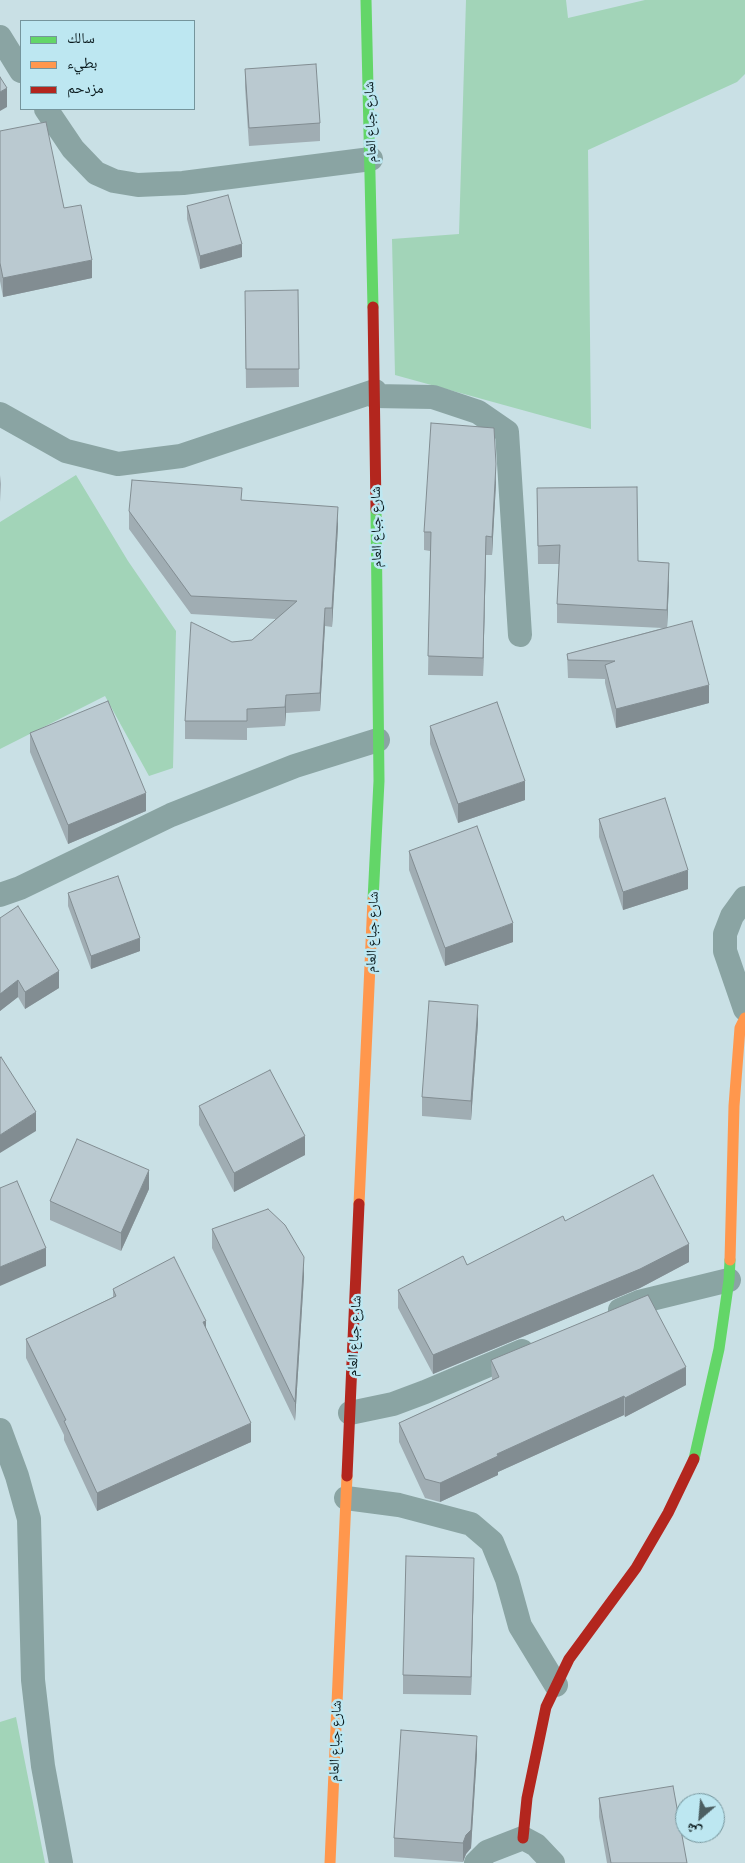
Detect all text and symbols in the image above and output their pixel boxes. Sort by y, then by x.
legend [20,20,195,110]
text: سالك [67,28,95,46]
text: بطيء [67,53,97,71]
text: مزدحم [67,78,104,96]
street label: شارع جباع العام [360,81,380,163]
street label: شارع جباع العام [367,486,385,568]
street label: شارع جباع العام [362,891,382,973]
street label: شارع جباع العام [343,1295,365,1377]
street label: شارع جباع العام [325,1700,345,1782]
north arrow [675,1793,725,1843]
text: ش [683,1820,704,1842]

